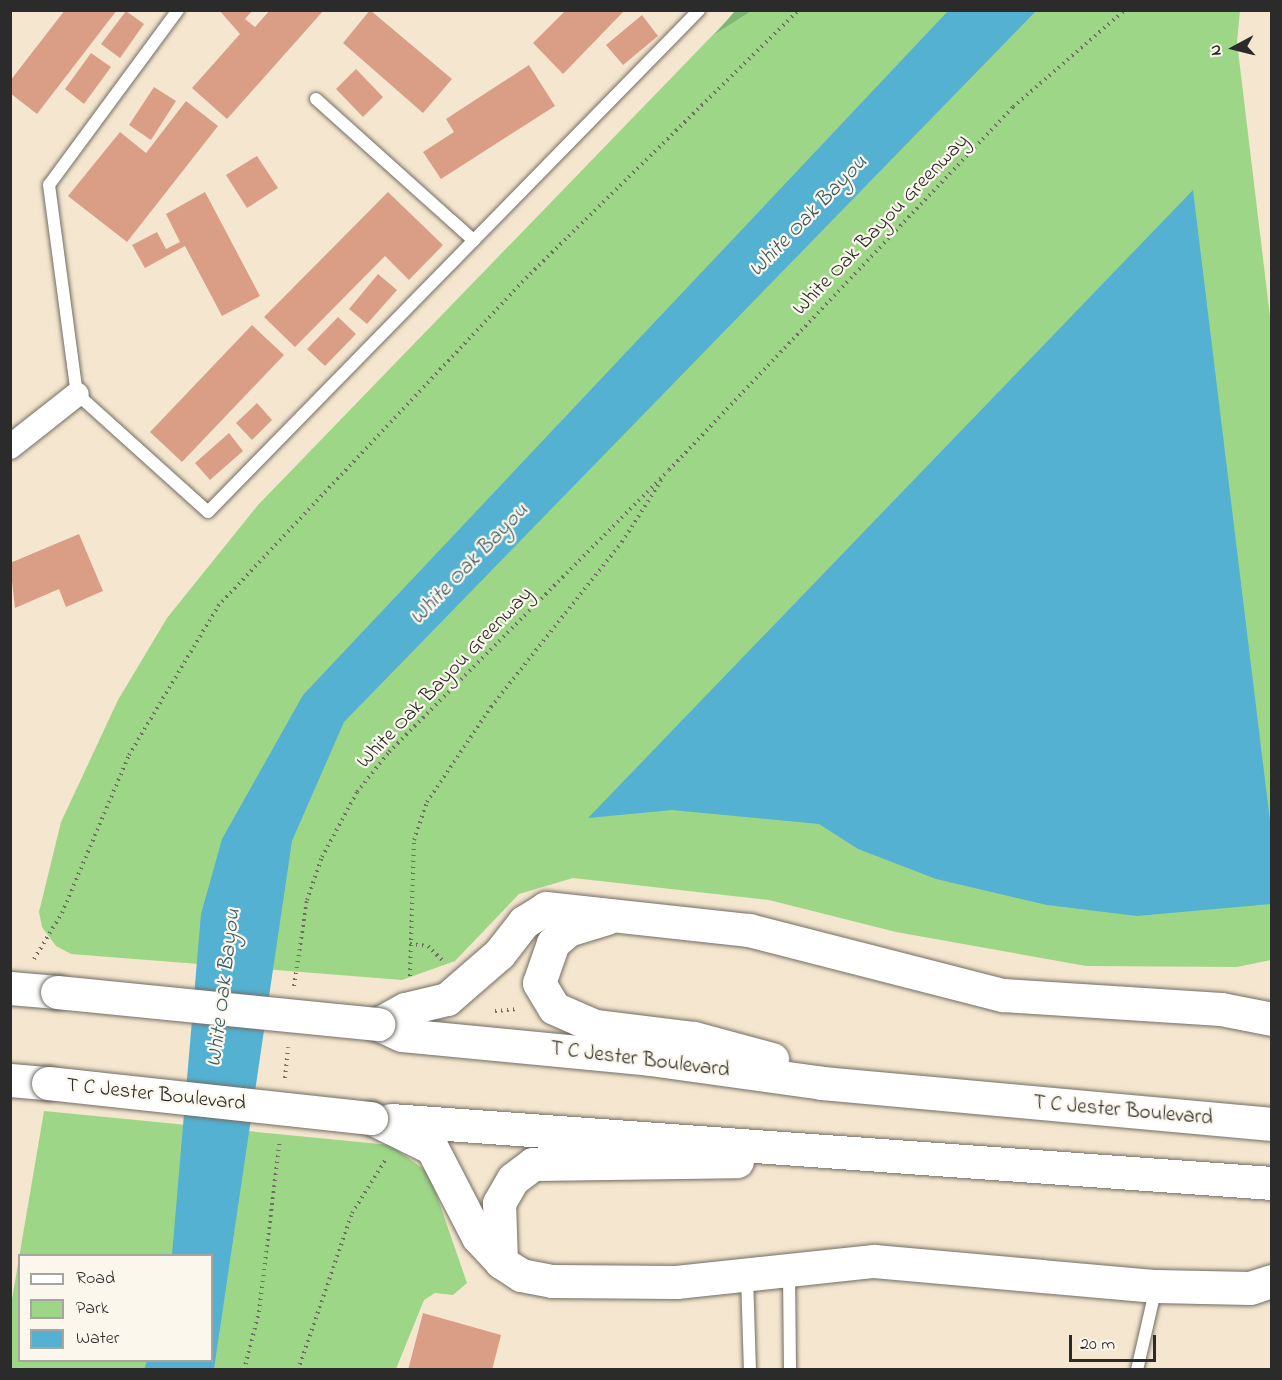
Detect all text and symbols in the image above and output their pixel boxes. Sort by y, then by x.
north arrow [1204,18,1264,78]
text: N [1204,43,1229,57]
street label: White Oak Bayou Greenway [788,129,974,321]
water label: White Oak Bayou [744,151,874,283]
water label: White Oak Bayou [405,499,535,631]
street label: White Oak Bayou Greenway [352,582,538,774]
water label: White Oak Bayou [202,907,248,1069]
street label: T C Jester Boulevard [549,1037,731,1083]
street label: T C Jester Boulevard [65,1073,247,1117]
street label: T C Jester Boulevard [1032,1091,1214,1131]
legend [18,1254,213,1362]
text: Road [76,1266,115,1292]
text: Park [76,1296,109,1322]
scale bar [1072,1323,1159,1361]
text: Water [76,1326,119,1352]
text: 20 m [1080,1332,1115,1358]

